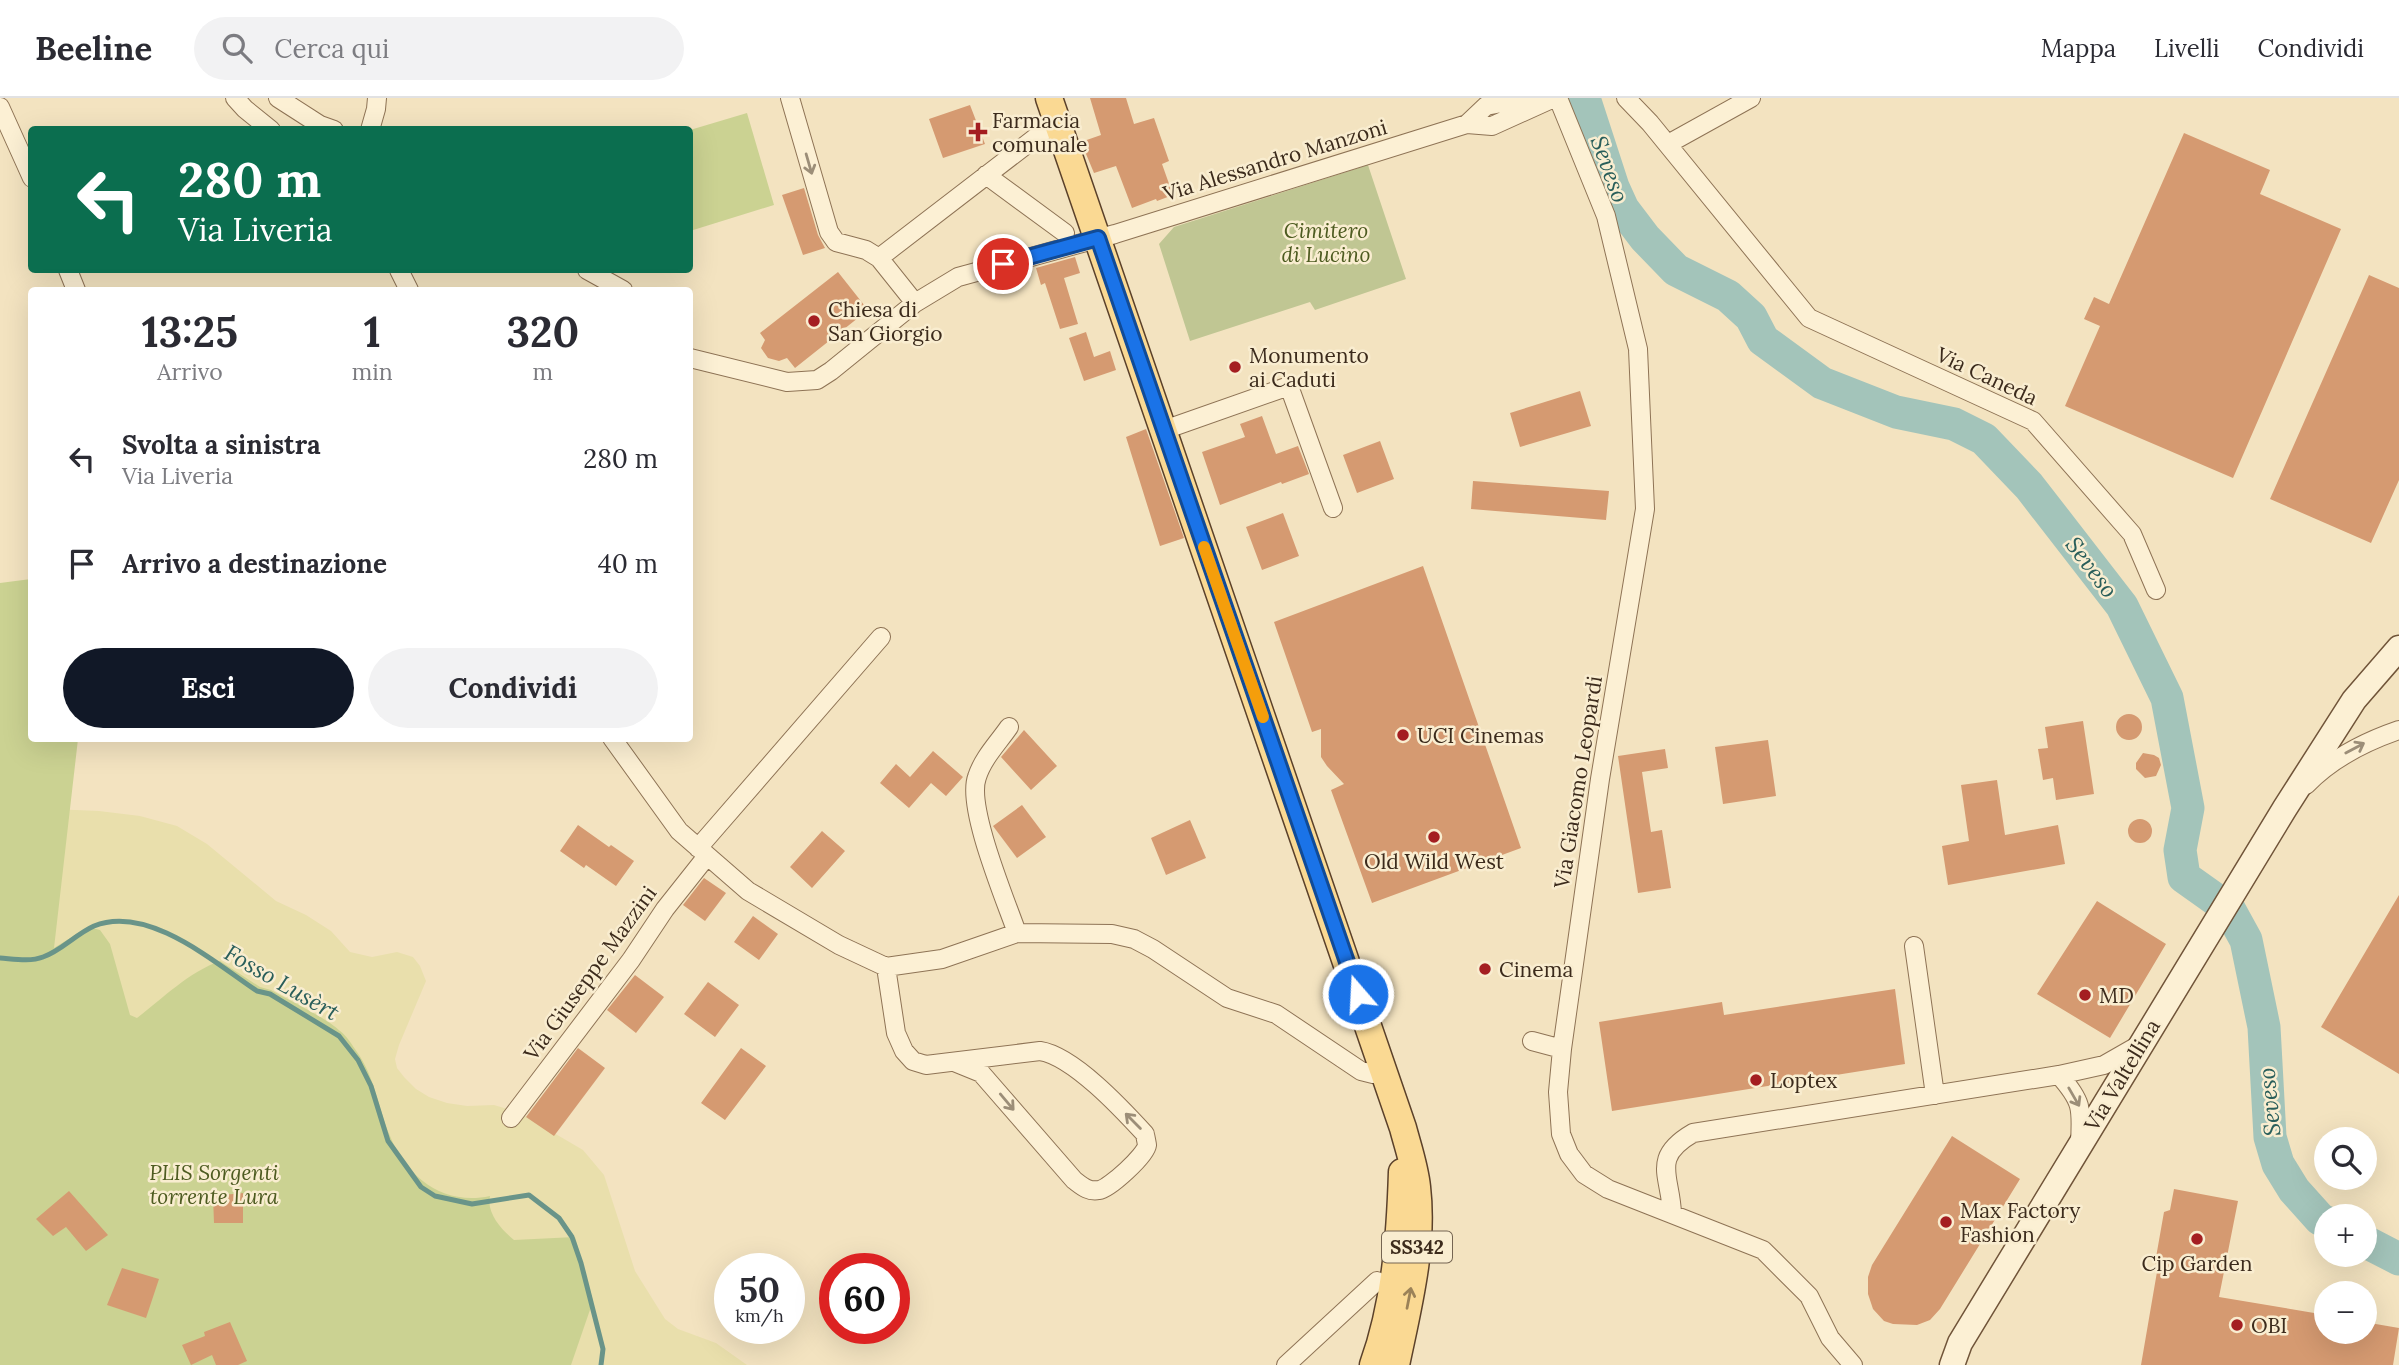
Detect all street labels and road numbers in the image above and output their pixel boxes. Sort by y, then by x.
street label: Via Alessandro Manzoni [1159,113,1390,207]
street label: Via Caneda [1931,340,2042,411]
street label: Via Giacomo Leopardi [1548,674,1608,891]
street label: Via Giuseppe Mazzini [517,880,662,1066]
street label: Via Valtellina [2078,1014,2166,1137]
road number: SS342 [1382,1232,1452,1262]

